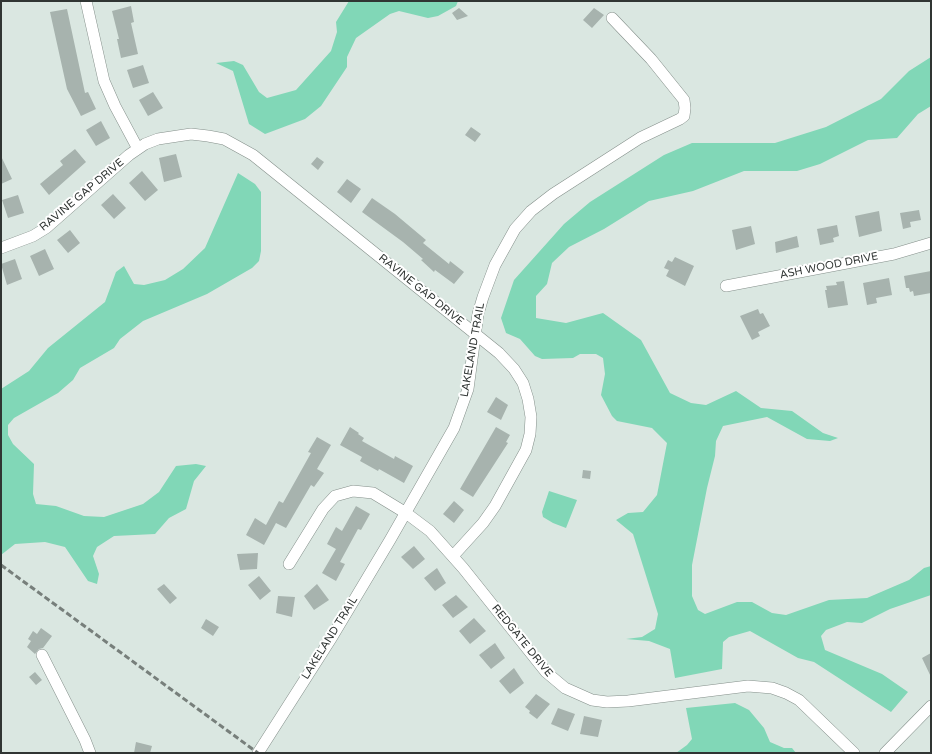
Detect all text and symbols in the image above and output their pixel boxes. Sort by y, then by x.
street label: RAVINE GAP DRIVE [37,156,127,234]
street label: ASH WOOD DRIVE [779,250,879,282]
street label: RAVINE GAP DRIVE [376,252,466,328]
street label: LAKELAND TRAIL [458,302,488,398]
street label: LAKELAND TRAIL [299,594,361,682]
street label: REDGATE DRIVE [489,602,555,680]

